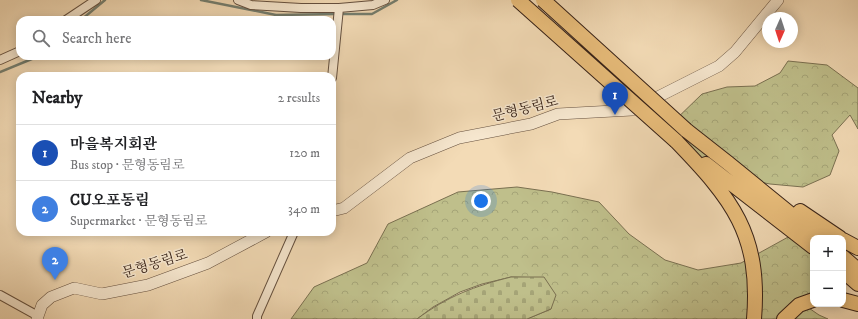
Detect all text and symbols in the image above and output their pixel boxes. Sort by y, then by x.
north arrow [762,12,798,48]
search box [16,16,336,60]
icon: search [30,27,52,49]
text: Search here [62,29,131,48]
pin: 1 [602,82,628,115]
text: Nearby [32,87,82,109]
text: 2 results [278,90,320,106]
street label: 문형동림로 [490,92,560,126]
text: 마을복지회관 [70,135,157,154]
text: 1 [43,145,47,161]
text: 120 m [289,145,320,161]
text: Bus stop · 문형동림로 [70,157,184,173]
text: CU오포동림 [70,191,150,210]
your location [471,191,491,211]
text: 2 [42,201,48,217]
text: 340 m [288,201,320,217]
text: Supermarket · 문형동림로 [70,213,207,229]
map controls [810,235,846,307]
button: + [810,235,846,271]
street label: 문형동림로 [120,245,190,282]
pin: 2 [42,247,68,280]
button: − [810,271,846,307]

